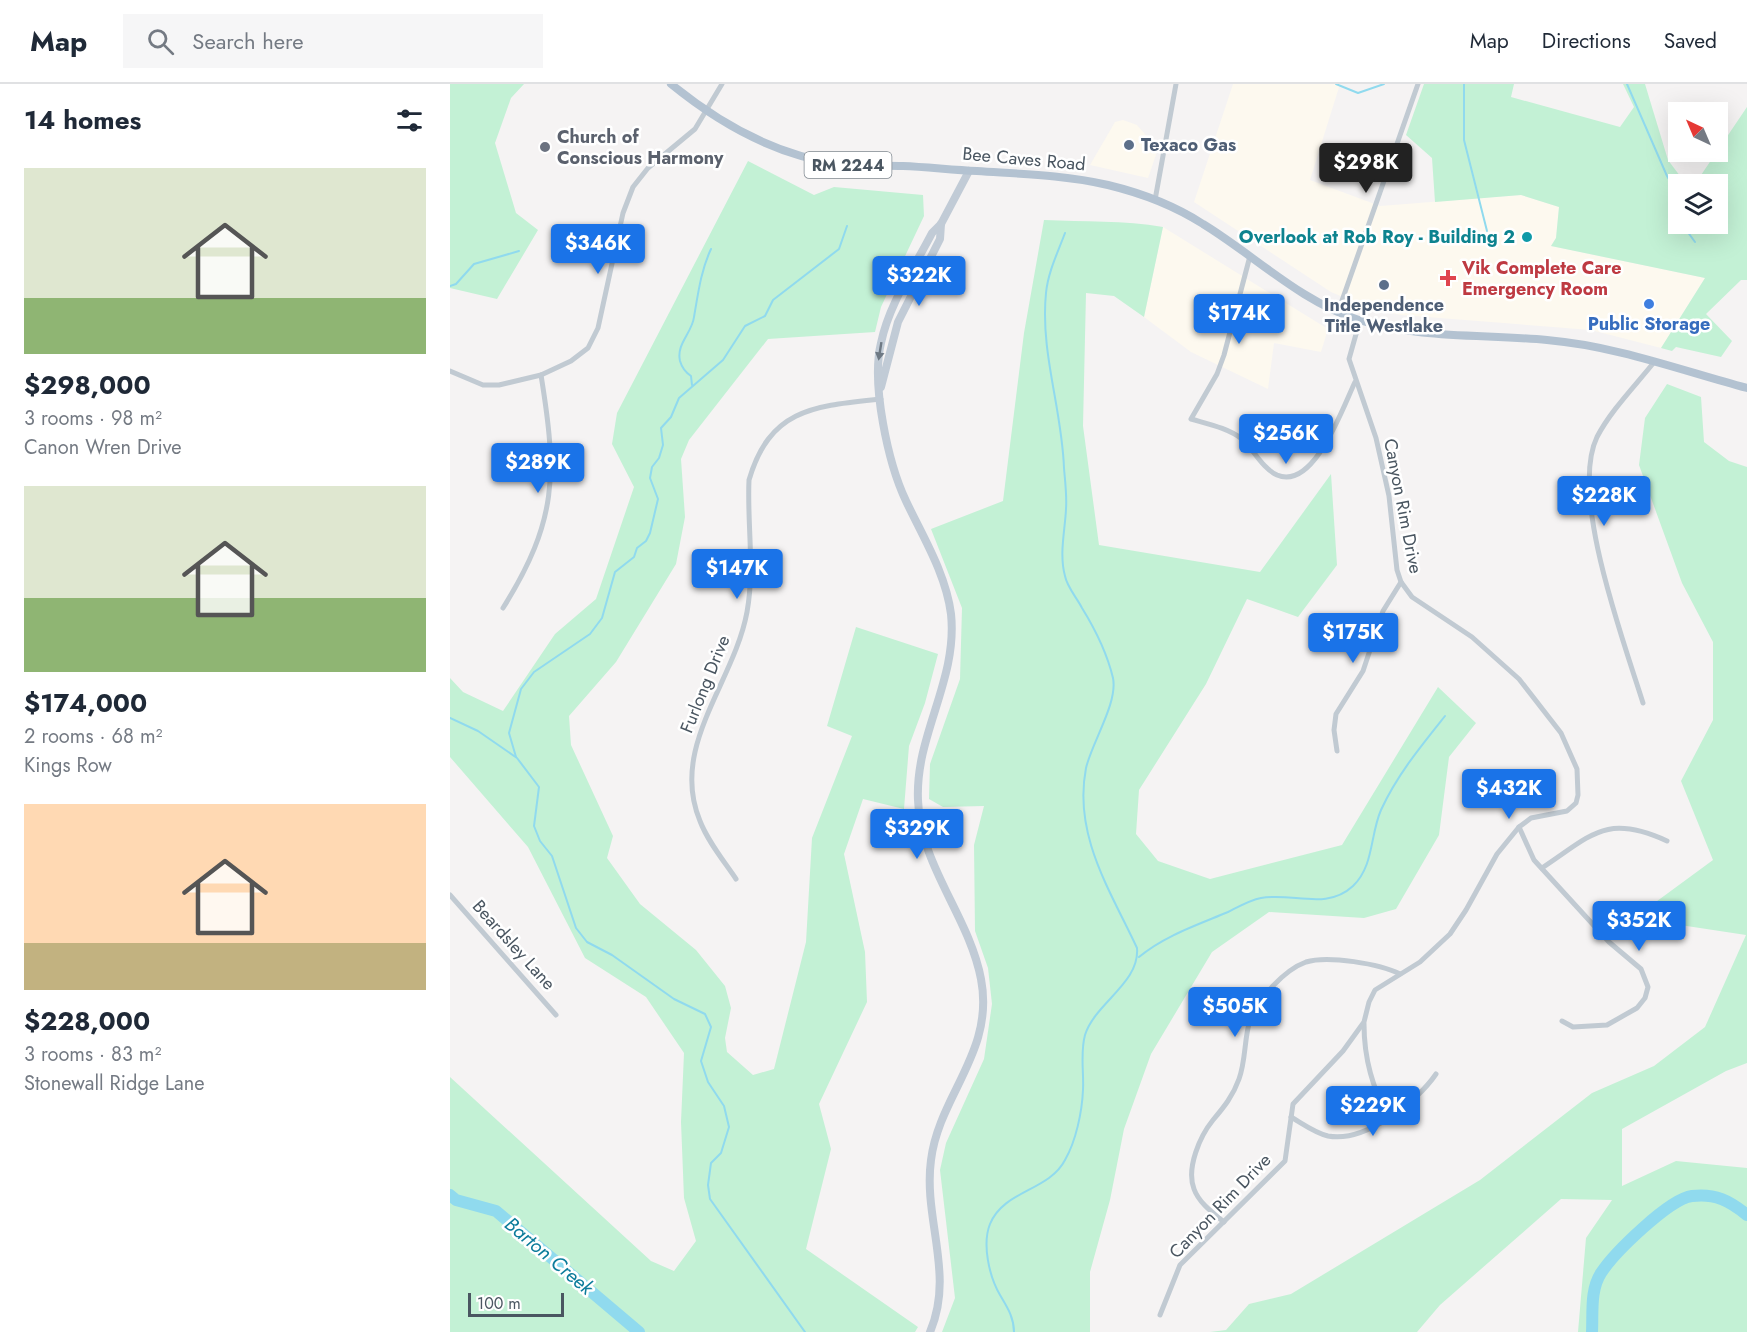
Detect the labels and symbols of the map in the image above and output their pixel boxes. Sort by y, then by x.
north arrow [1668,102,1728,162]
place label: Church of Conscious Harmony [557,124,724,171]
place label: Texaco Gas [1141,132,1236,158]
marker: Texaco Gas [1122,138,1136,152]
marker: Church of Conscious Harmony [538,140,552,154]
street label: Bee Caves Road [961,141,1087,177]
pin: $298K [1324,143,1408,194]
road number: RM 2244 [804,152,892,178]
pin: $346K [556,224,640,275]
place label: Overlook at Rob Roy - Building 2 [1239,224,1515,250]
marker: Overlook at Rob Roy - Building 2 [1520,230,1534,244]
place label: Vik Complete Care Emergency Room [1461,255,1621,302]
pin: $322K [877,256,961,307]
marker: Vik Complete Care Emergency Room [1439,269,1457,287]
marker: Independence Title Westlake [1377,278,1391,292]
place label: Independence Title Westlake [1324,292,1444,339]
pin: $174K [1197,294,1281,345]
marker: Public Storage [1642,297,1656,311]
place label: Public Storage [1588,311,1710,337]
one-way arrow [875,342,884,361]
pin: $256K [1244,414,1328,465]
street label: Canyon Rim Drive [1377,436,1429,576]
pin: $289K [496,443,580,494]
pin: $228K [1562,476,1646,527]
pin: $147K [695,549,779,600]
pin: $175K [1311,613,1395,664]
street label: Furlong Drive [674,631,736,737]
pin: $432K [1467,769,1551,820]
pin: $329K [875,809,959,860]
street label: Beardsley Lane [466,894,562,996]
pin: $352K [1597,901,1681,952]
pin: $505K [1193,987,1277,1038]
pin: $229K [1331,1086,1415,1137]
street label: Canyon Rim Drive [1163,1148,1277,1264]
water label: Barton Creek [498,1210,601,1303]
scale bar [468,1290,564,1318]

